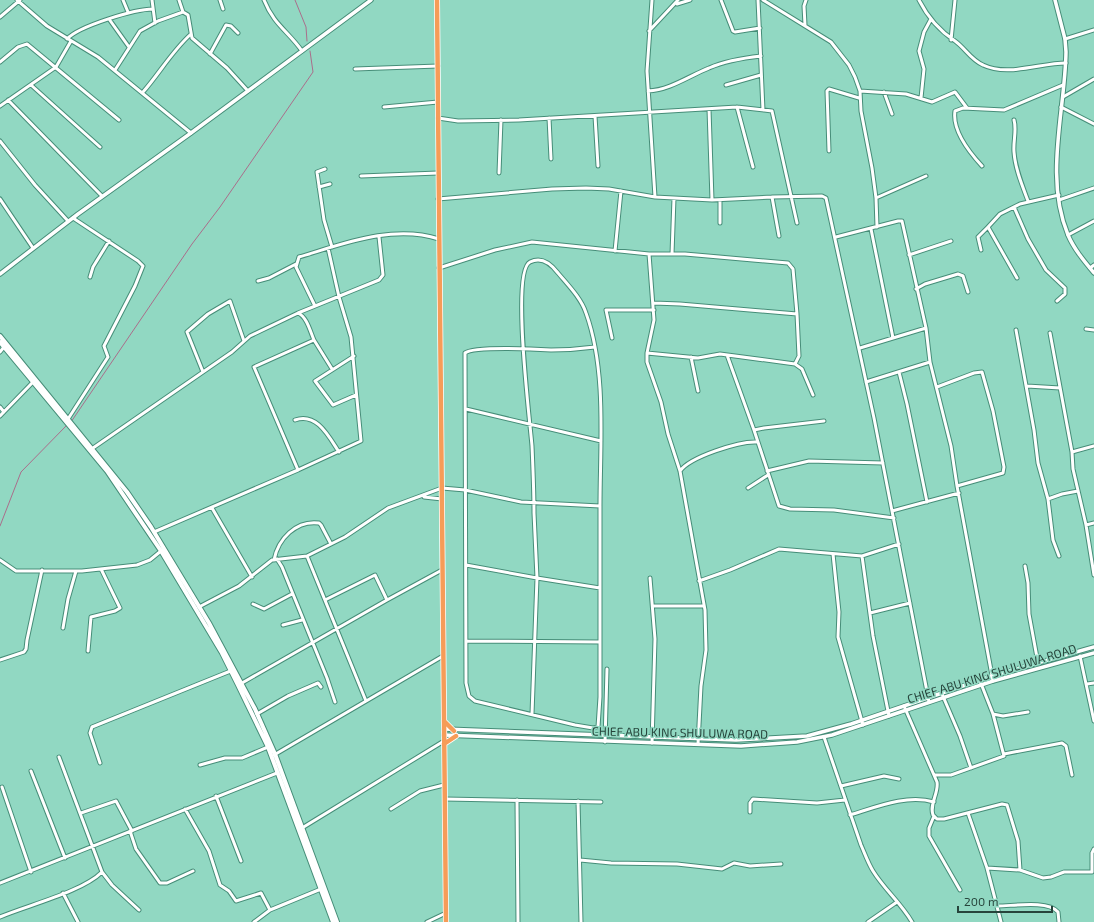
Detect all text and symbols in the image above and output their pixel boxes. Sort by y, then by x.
street label: CHIEF ABU KING SHULUWA ROAD [905,641,1078,706]
street label: CHIEF ABU KING SHULUWA ROAD [592,723,768,741]
scale bar [958,888,1052,914]
text: 200 m [964,894,998,908]

